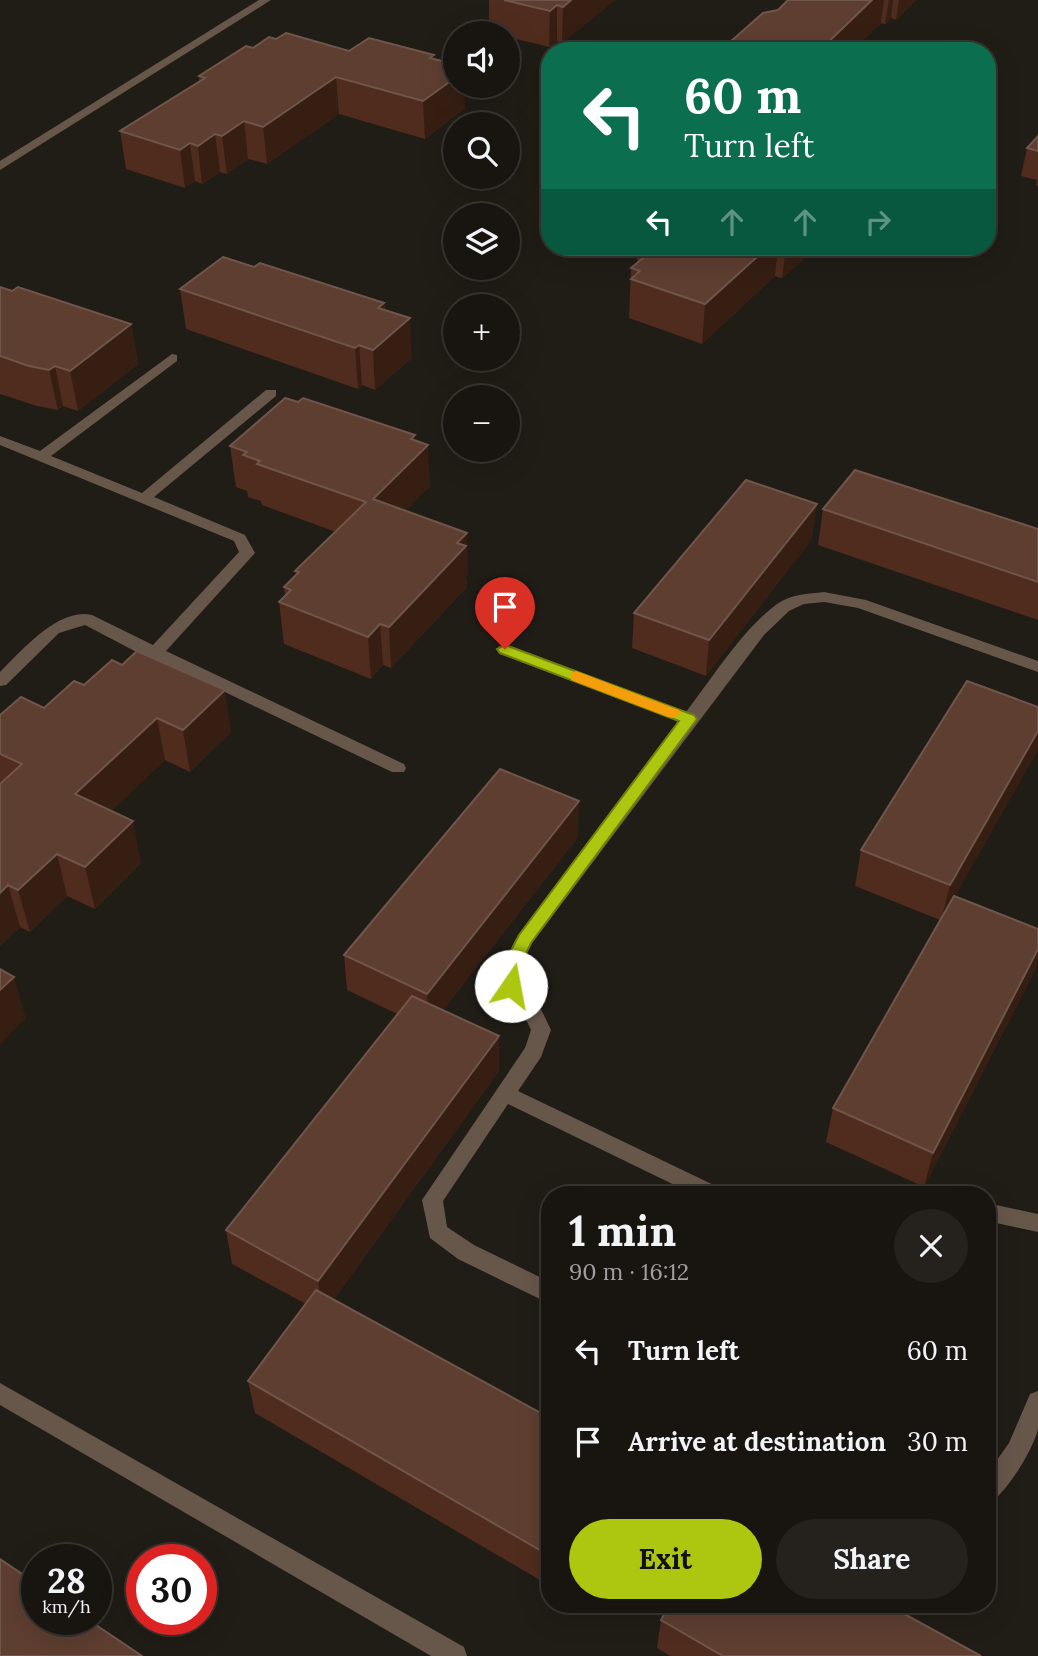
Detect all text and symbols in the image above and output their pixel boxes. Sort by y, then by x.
map controls [443,21,520,462]
button: sound [443,21,520,98]
text: 60 m [684,64,801,126]
icon: left [569,70,660,161]
button: search [443,112,520,189]
text: Turn left [684,125,814,166]
button: layers [443,203,520,280]
icon: left [640,203,678,241]
icon: ahead [713,203,751,241]
icon: ahead [786,203,824,241]
icon: right [859,203,897,241]
button: + [443,294,520,371]
button: − [443,385,520,462]
pin [475,577,535,649]
icon: arrive [486,588,524,626]
position arrow [474,949,548,1023]
text: 1 min [569,1204,676,1258]
button: close [894,1209,968,1283]
text: 90 m · 16:12 [569,1257,689,1286]
icon: left [569,1332,607,1370]
text: Turn left [628,1334,739,1367]
text: 60 m [907,1334,968,1367]
icon: arrive [569,1423,607,1461]
text: Arrive at destination [628,1425,886,1458]
text: 30 m [907,1425,968,1458]
button: Exit [569,1519,762,1599]
button: Share [776,1519,968,1599]
speed limit sign: 30 [126,1544,217,1635]
text: 28 [47,1558,86,1603]
text: km/h [42,1595,91,1618]

